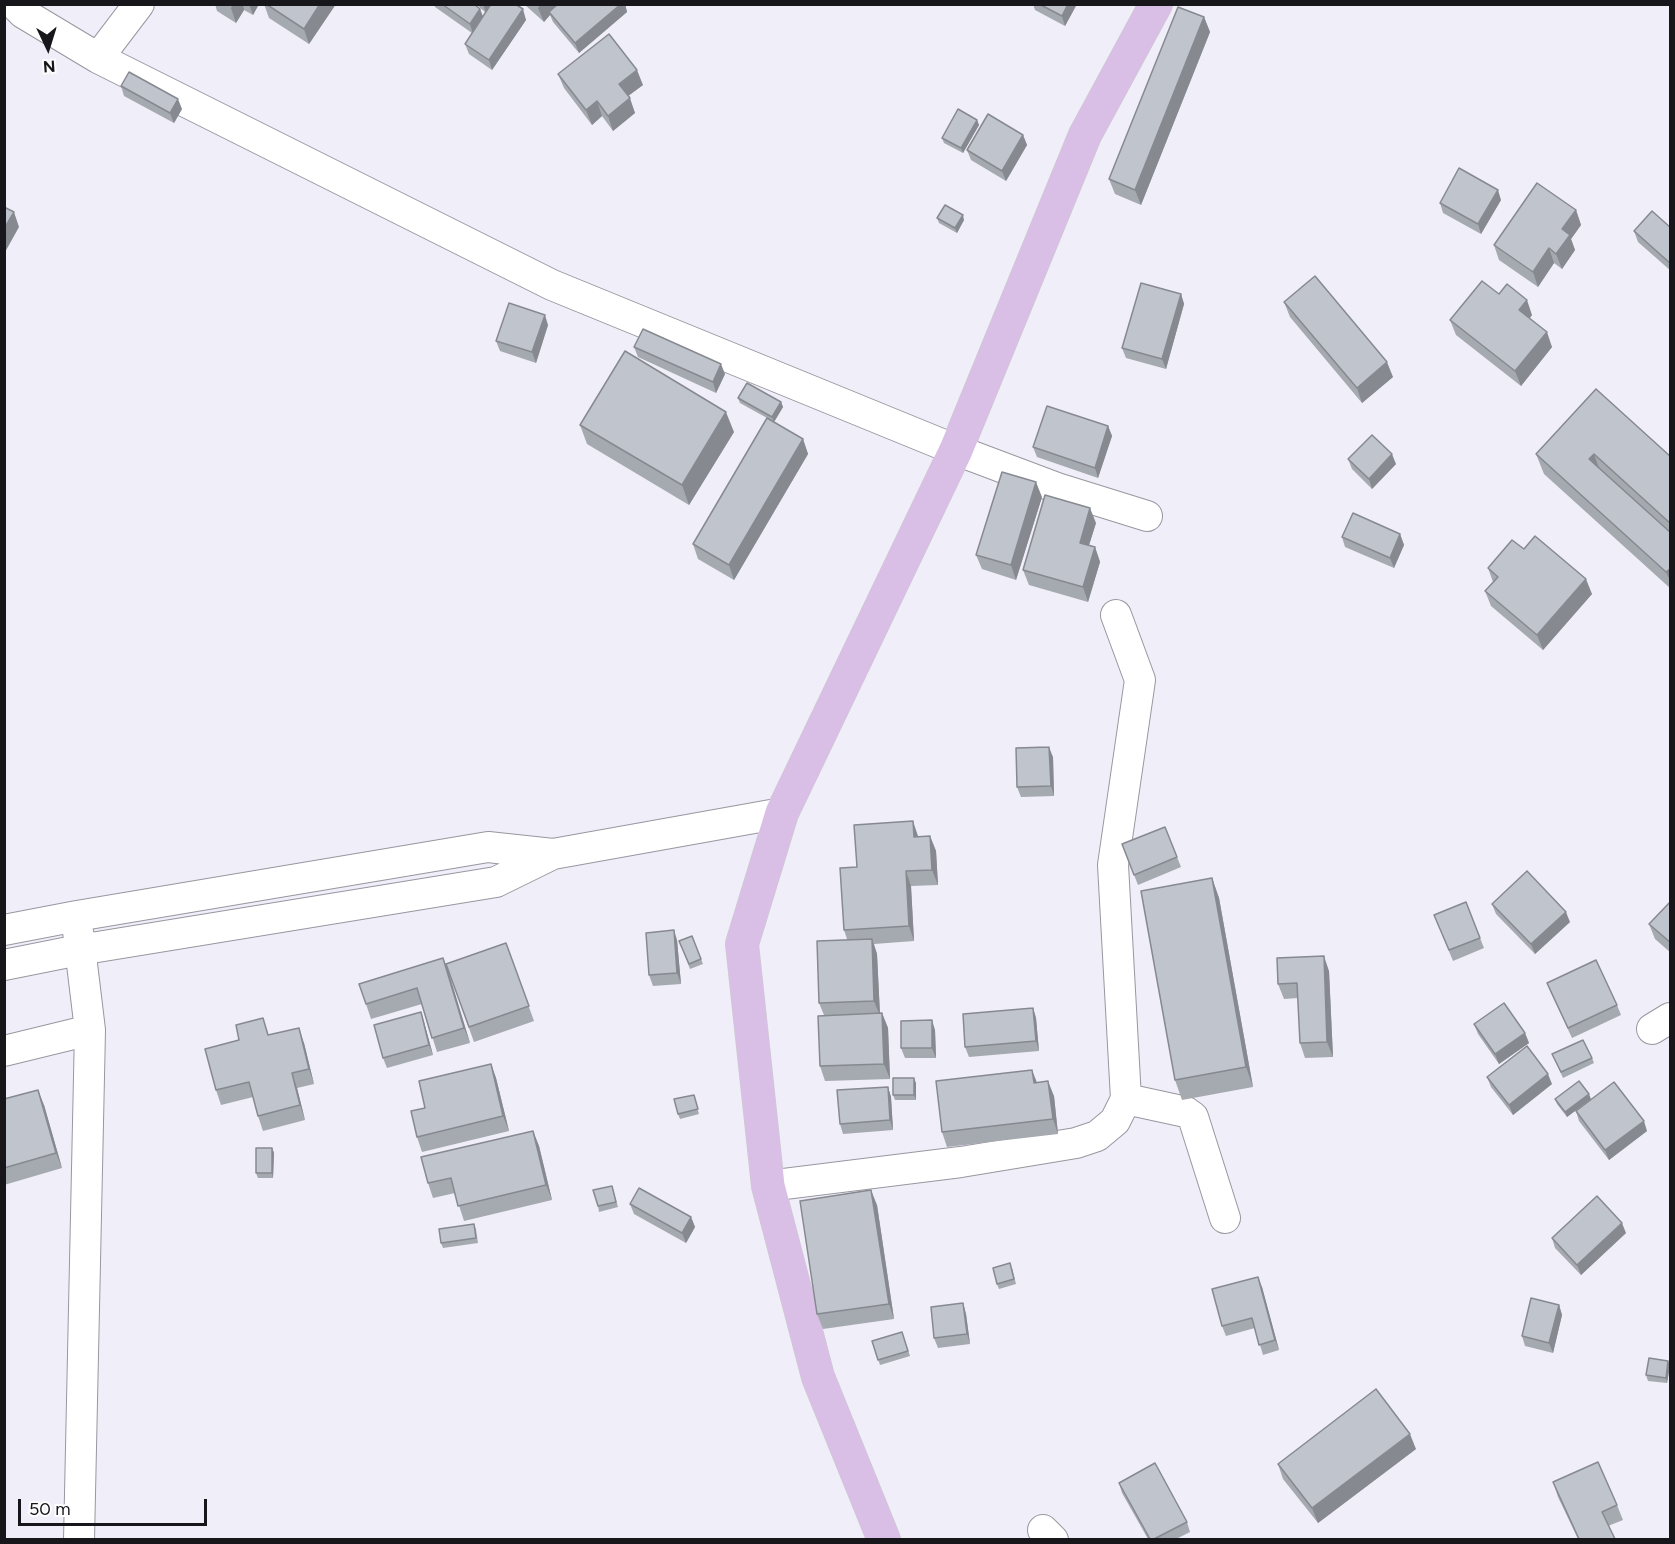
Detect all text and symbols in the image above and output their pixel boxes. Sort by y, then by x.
north arrow [18,18,78,78]
text: N [42,57,56,76]
scale bar [21,1487,210,1525]
text: 50 m [29,1498,71,1520]

